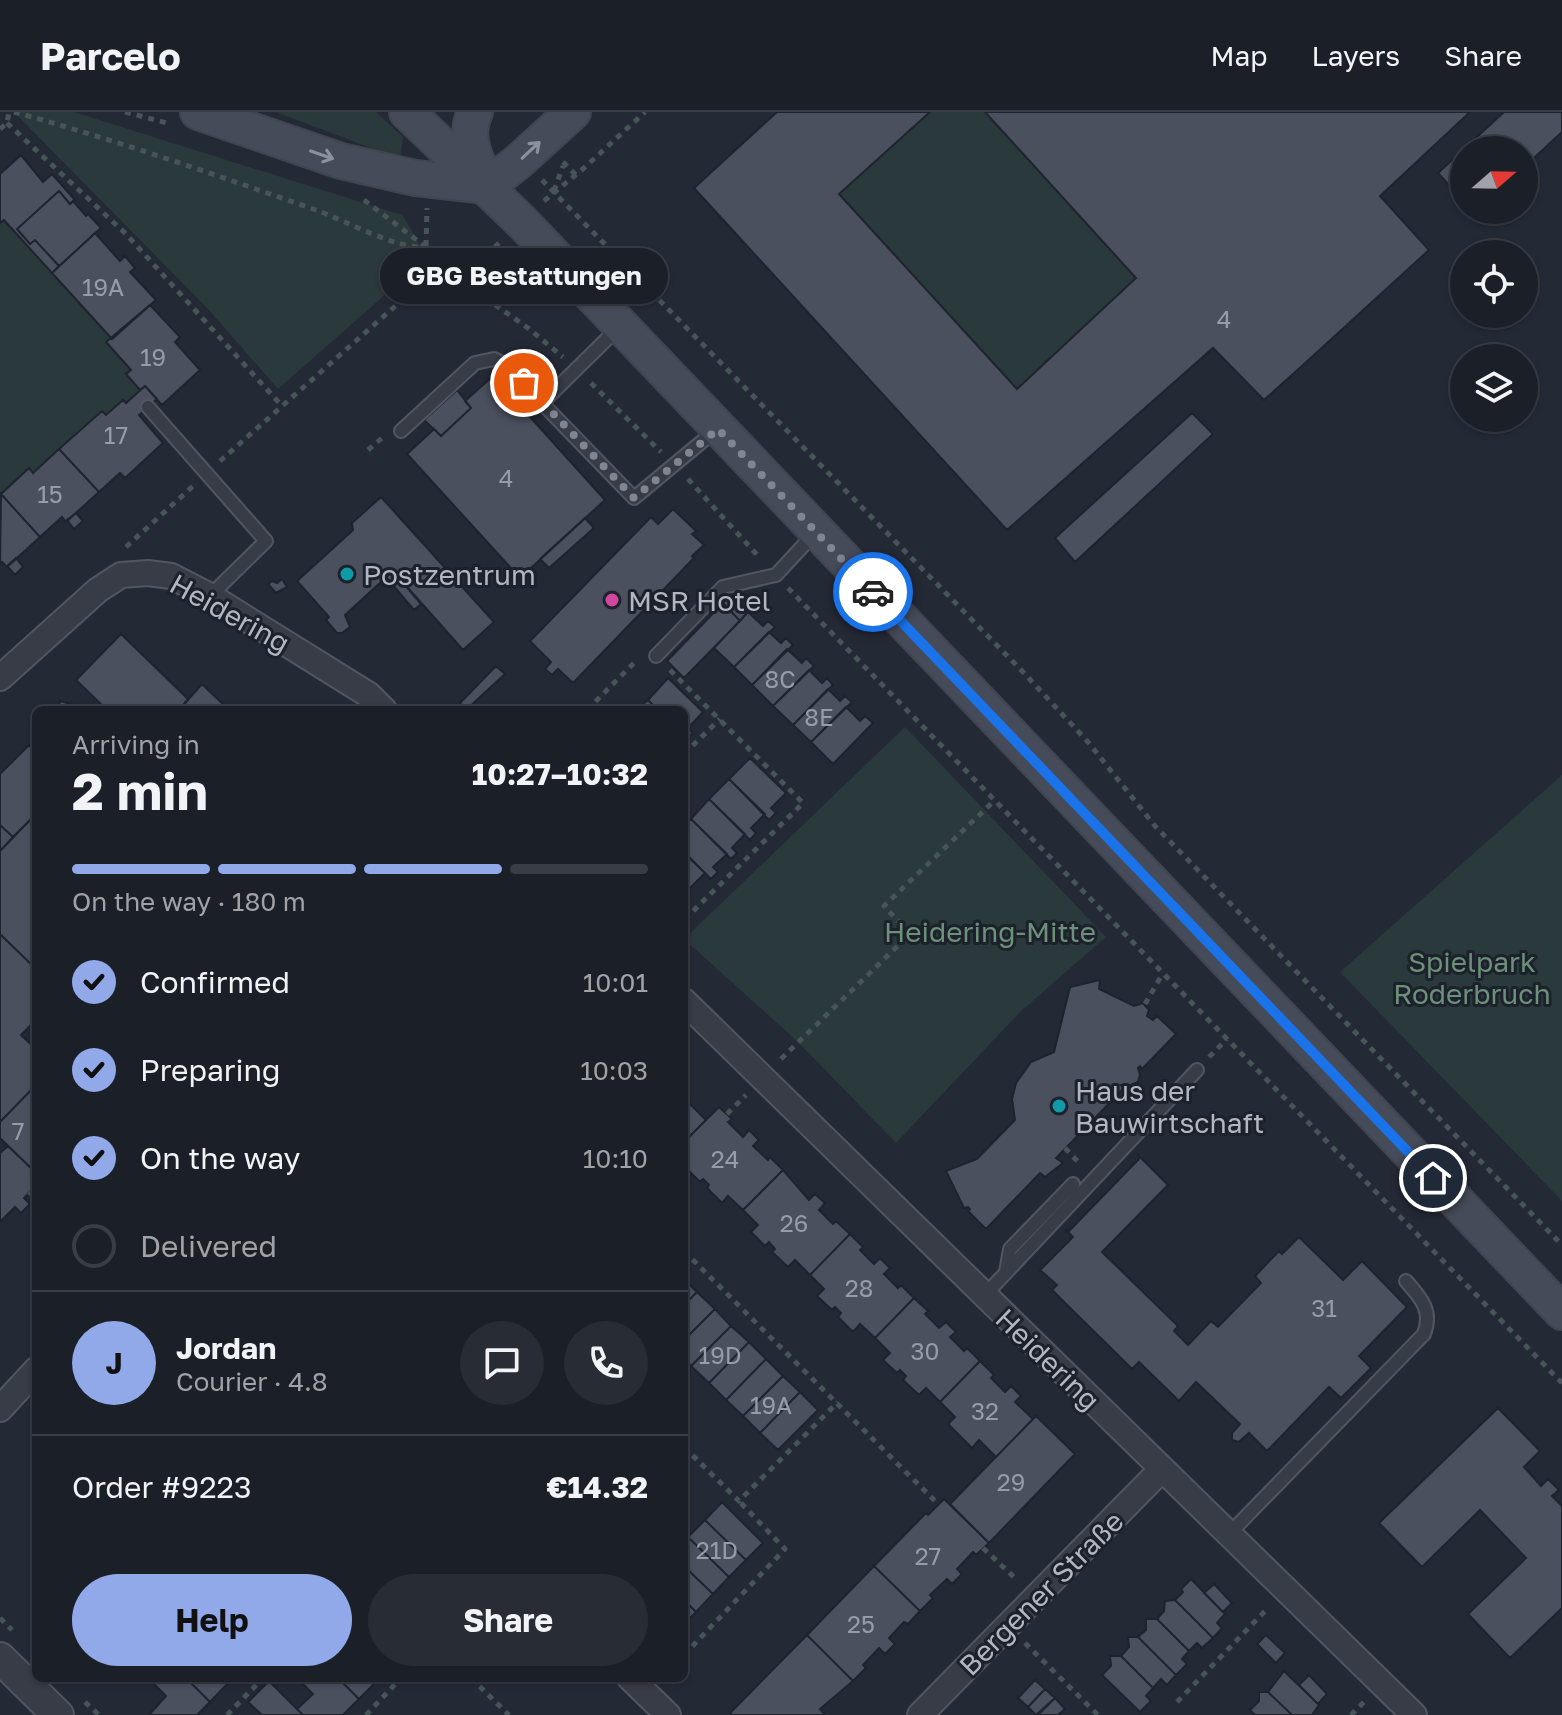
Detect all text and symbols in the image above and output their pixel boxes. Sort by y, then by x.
text: Parcelo [40,33,181,78]
text: Map [1210,39,1268,72]
text: Layers [1312,39,1400,72]
text: Share [1444,39,1522,72]
north arrow [1450,136,1538,224]
map controls [1450,136,1538,432]
one-way arrow [520,141,540,159]
one-way arrow [310,148,335,163]
button: locate [1450,240,1538,328]
callout: GBG Bestattungen [380,247,668,303]
text: GBG Bestattungen [406,260,642,291]
house number: 19A [82,272,124,301]
house number: 4 [1217,304,1231,333]
house number: 19 [140,342,166,371]
button: layers [1450,344,1538,432]
pin [490,349,558,417]
icon: bag [502,361,546,405]
house number: 17 [104,420,128,449]
house number: 4 [499,463,513,492]
house number: 15 [37,479,63,508]
courier [833,552,913,632]
place label: Postzentrum [363,558,536,591]
marker: Postzentrum [338,565,356,583]
street label: Heidering [165,567,295,659]
icon: car [851,570,895,614]
place label: MSR Hotel [628,584,771,617]
marker: MSR Hotel [603,591,621,609]
house number: 8C [765,664,795,693]
house number: 8E [804,702,834,731]
text: Arriving in [72,729,200,760]
text: 10:27–10:32 [472,756,648,792]
text: 2 min [72,759,208,821]
text: On the way · 180 m [72,886,306,917]
park label: Heidering-Mitte [884,915,1096,948]
park label: Spielpark Roderbruch [1393,945,1551,1010]
icon: check [72,960,116,1004]
text: Confirmed [140,964,290,1000]
text: 10:01 [583,967,648,998]
icon: check [72,1048,116,1092]
text: Preparing [140,1052,281,1088]
text: 10:03 [580,1055,648,1086]
place label: Haus der Bauwirtschaft [1075,1074,1264,1139]
marker: Haus der Bauwirtschaft [1050,1097,1068,1115]
house number: 7 [12,1116,24,1145]
icon: check [72,1136,116,1180]
text: On the way [140,1140,300,1176]
text: 10:10 [583,1143,648,1174]
house number: 24 [711,1144,739,1173]
pin [1399,1144,1467,1212]
icon: home [1411,1156,1455,1200]
house number: 26 [780,1208,808,1237]
text: Delivered [140,1228,277,1264]
house number: 28 [845,1273,873,1302]
house number: 31 [1311,1293,1337,1322]
street label: Heidering [989,1302,1107,1416]
button: chat [460,1321,544,1405]
button: phone [564,1321,648,1405]
text: Jordan [176,1330,276,1366]
house number: 30 [911,1336,939,1365]
house number: 19D [699,1340,741,1369]
text: J [105,1345,123,1381]
text: Courier · 4.8 [176,1366,328,1397]
house number: 19A [750,1390,792,1419]
house number: 32 [971,1396,999,1425]
house number: 29 [997,1467,1025,1496]
text: Order #9223 [72,1469,252,1505]
text: €14.32 [546,1469,648,1505]
street label: Bergener Straße [952,1504,1130,1682]
house number: 21D [696,1535,738,1564]
house number: 27 [915,1541,941,1570]
button: Help [72,1574,352,1666]
button: Share [368,1574,648,1666]
house number: 25 [847,1609,875,1638]

